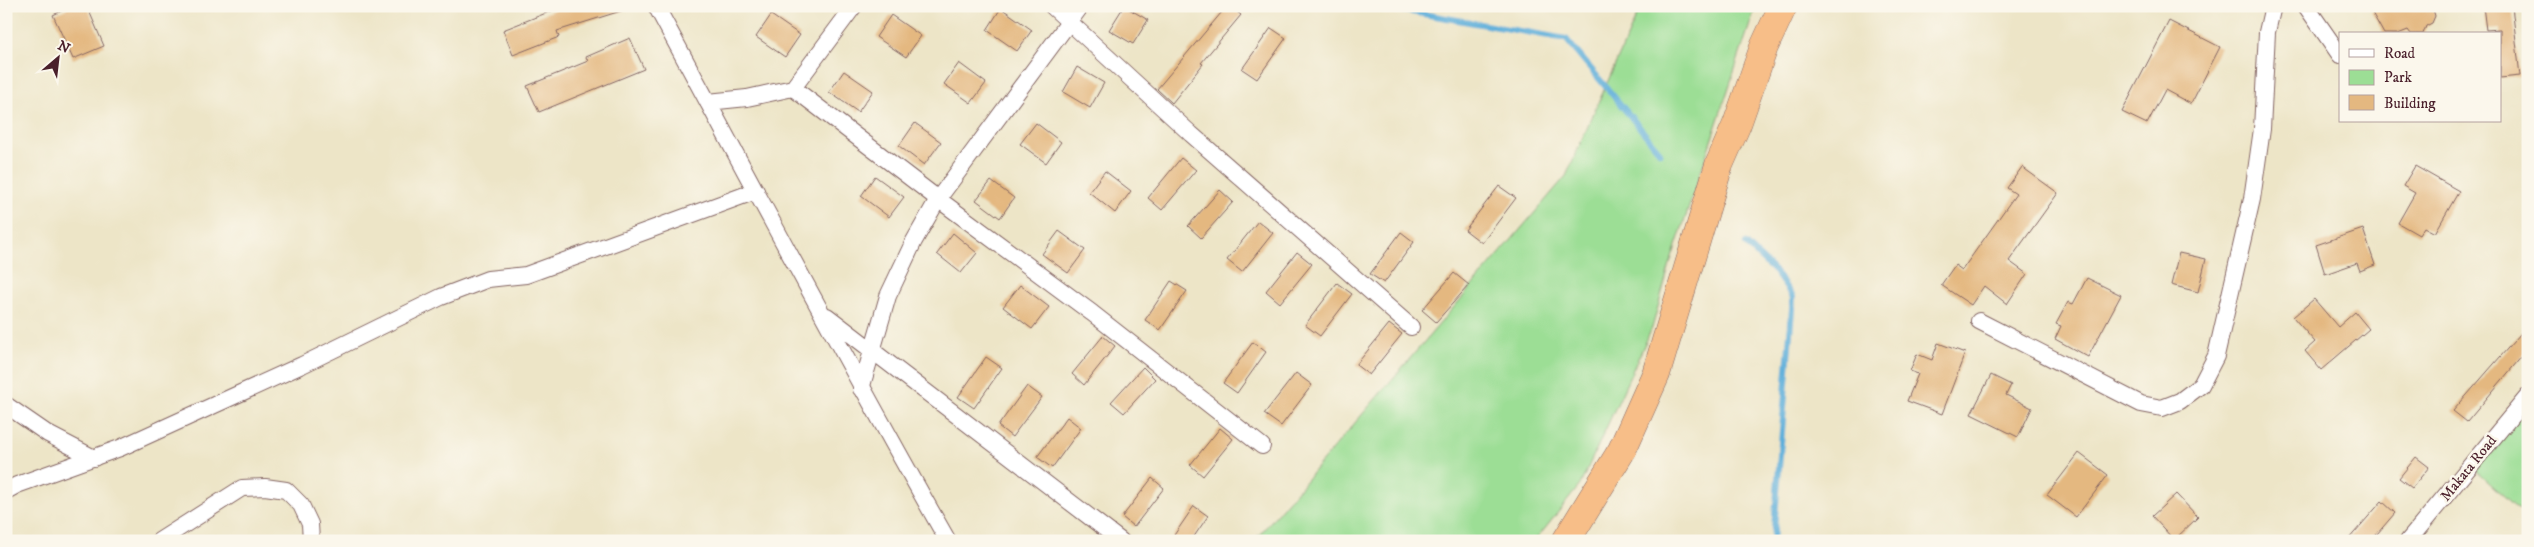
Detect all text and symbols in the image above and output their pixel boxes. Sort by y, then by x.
north arrow [32,32,82,82]
legend [2339,32,2502,122]
text: N [54,37,73,58]
text: Road [2384,44,2416,63]
text: Park [2384,68,2413,87]
text: Building [2384,94,2436,113]
street label: Makata Road [2436,431,2501,505]

